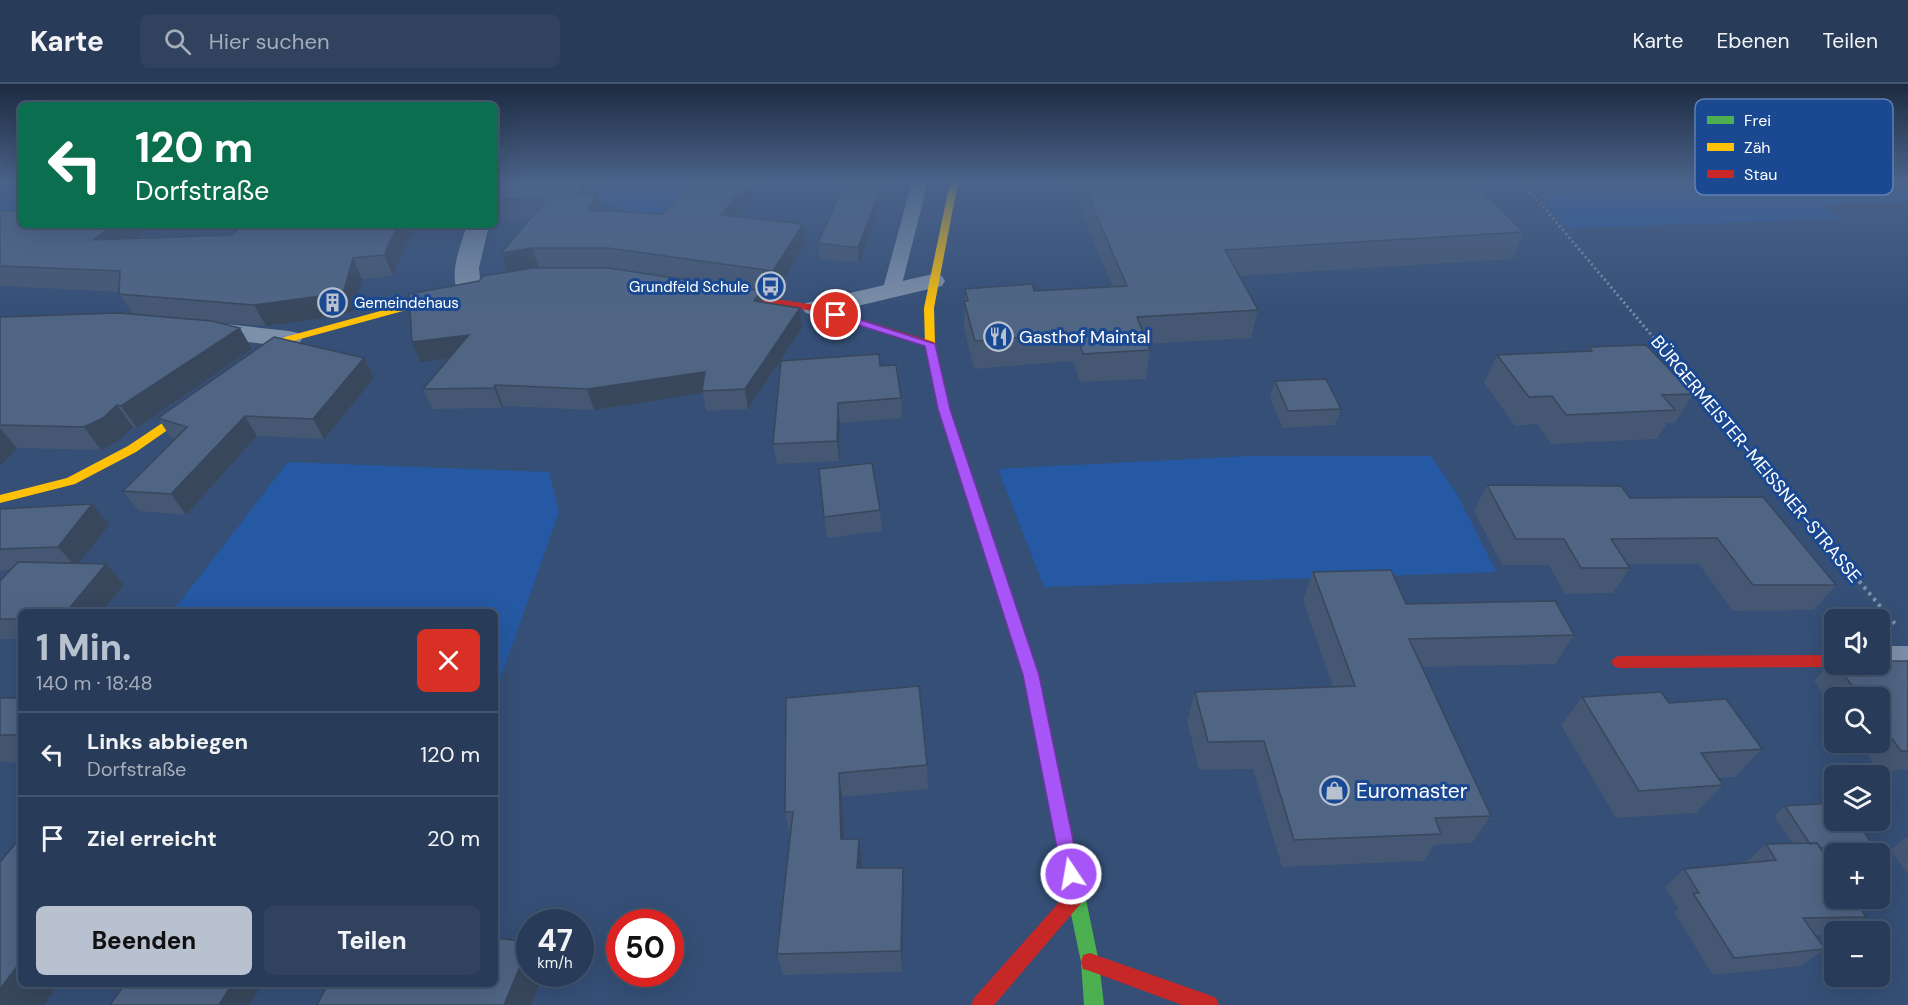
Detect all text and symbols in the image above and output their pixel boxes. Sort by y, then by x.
search box [140,14,560,68]
text: Karte [30,23,104,60]
icon: search [161,25,194,58]
text: Hier suchen [209,27,330,56]
text: Karte [1633,27,1683,55]
text: Ebenen [1716,27,1789,55]
text: Teilen [1822,27,1878,55]
legend [1695,99,1893,195]
text: Frei [1744,110,1771,131]
text: 120 m [135,120,253,175]
icon: left [36,126,114,204]
text: Zäh [1744,137,1771,158]
text: Stau [1744,164,1777,185]
text: Dorfstraße [135,173,269,208]
bus stop icon: Grundfeld Schule [754,271,786,303]
place label: Grundfeld Schule [629,277,749,297]
building icon: Gemeindehaus [317,287,349,319]
pin [810,289,861,340]
place label: Gemeindehaus [354,293,459,313]
icon: arrive [819,298,852,331]
restaurant icon: Gasthof Maintal [982,321,1014,353]
place label: Gasthof Maintal [1019,325,1151,349]
street label: BÜRGERMEISTER-MEISSNER-STRASSE [1645,330,1867,588]
map controls [1824,609,1890,987]
button: sound [1824,609,1890,675]
text: 1 Min. [36,624,131,671]
button: close [417,629,480,692]
text: 140 m · 18:48 [36,670,153,696]
button: search [1824,687,1890,753]
text: Links abbiegen [87,727,248,756]
icon: left [36,738,69,771]
text: 120 m [420,740,480,769]
text: Dorfstraße [87,756,186,782]
button: layers [1824,765,1890,831]
shop icon: Euromaster [1319,775,1351,807]
place label: Euromaster [1356,777,1468,805]
icon: arrive [36,822,69,855]
text: Ziel erreicht [87,824,217,853]
text: 20 m [427,824,480,853]
position arrow [1039,842,1103,906]
button: + [1824,843,1890,909]
button: Beenden [36,906,252,975]
button: Teilen [264,906,480,975]
speed limit sign: 50 [606,909,684,987]
text: 47 [537,921,573,960]
button: − [1824,921,1890,987]
text: km/h [537,953,573,973]

